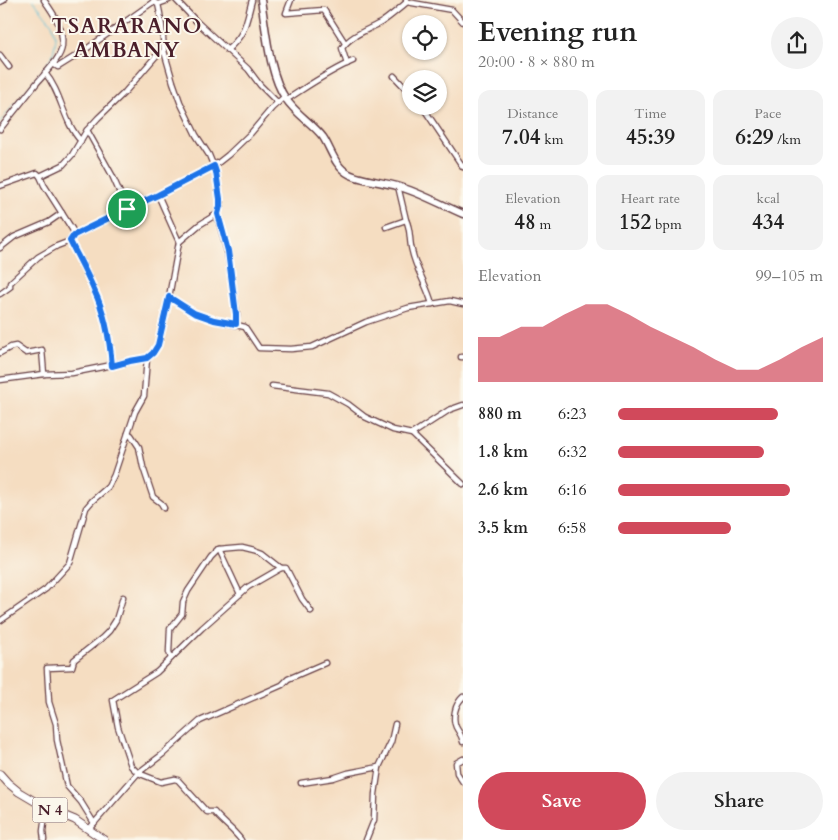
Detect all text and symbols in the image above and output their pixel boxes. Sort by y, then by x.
district label: TSARARANO AMBANY [52,12,202,65]
text: Evening run [478,13,637,51]
map controls [402,15,447,115]
button: locate [402,15,447,60]
button: share [771,17,823,69]
text: 20:00 · 8 × 880 m [478,51,595,73]
button: layers [402,70,447,115]
text: Distance [507,104,558,123]
text: Time [634,104,667,123]
text: Pace [755,104,782,123]
text: 7.04 [502,123,540,152]
text: 45:39 [626,123,675,152]
text: 6:29 [735,123,774,152]
text: km [540,130,564,149]
text: /km [774,130,801,149]
pin [106,188,148,230]
text: Elevation [505,189,561,208]
text: Heart rate [621,189,680,208]
text: kcal [756,189,780,208]
icon: arrive [113,195,141,223]
text: 48 [514,208,536,237]
text: 152 [619,208,651,237]
text: 434 [752,208,784,237]
text: m [536,215,551,234]
text: bpm [651,215,682,234]
text: Elevation [478,265,542,287]
text: 99–105 m [755,265,823,287]
text: 880 m [478,403,522,425]
text: 6:23 [558,403,587,425]
text: 1.8 km [478,441,528,463]
text: 6:32 [558,441,587,463]
text: 2.6 km [478,479,528,501]
text: 6:16 [558,479,587,501]
text: 3.5 km [478,517,528,539]
text: 6:58 [558,517,587,539]
button: Save [478,772,646,830]
button: Share [656,772,823,830]
road number: N 4 [32,798,68,822]

